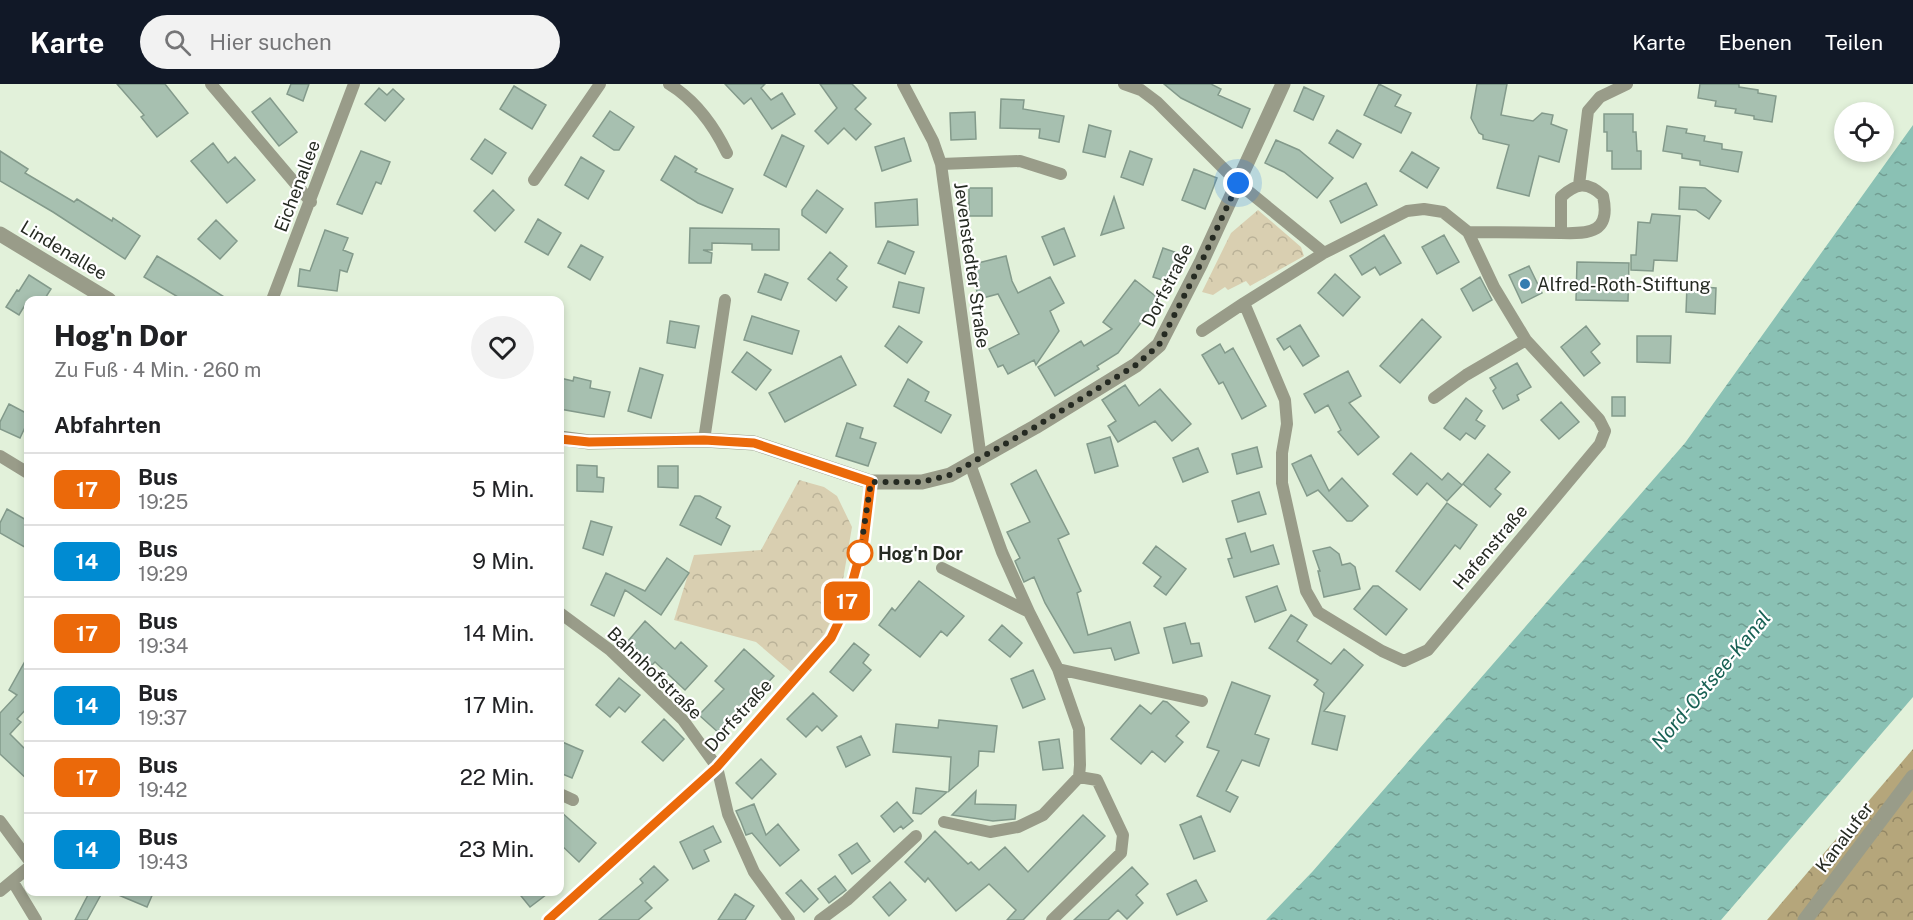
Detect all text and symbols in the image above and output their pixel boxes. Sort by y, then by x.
search box [140,15,560,69]
text: Karte [30,26,104,59]
icon: search [161,26,194,59]
text: Hier suchen [209,29,332,55]
text: Karte [1632,30,1686,55]
text: Ebenen [1719,30,1792,55]
text: Teilen [1825,30,1883,55]
map controls [1834,102,1894,162]
button: locate [1834,102,1894,162]
street label: Eichenallee [270,137,324,235]
your location [1223,168,1253,198]
street label: Jevenstedter Straße [950,181,994,349]
street label: Lindenallee [17,216,111,284]
street label: Dorfstraße [1137,240,1197,330]
place label: Alfred-Roth-Stiftung [1537,274,1711,295]
marker: Alfred-Roth-Stiftung [1518,277,1532,291]
button: heart [471,316,534,379]
text: Hog'n Dor [54,319,187,352]
text: Zu Fuß · 4 Min. · 260 m [54,358,261,382]
text: Abfahrten [54,412,161,438]
text: Bus [138,464,178,490]
text: 5 Min. [472,476,534,502]
text: 17 [76,477,98,502]
text: 19:25 [138,490,188,514]
street label: Hafenstraße [1448,500,1532,594]
text: Bus [138,536,178,562]
marker: Hog'n Dor [847,540,873,566]
place label: Hog'n Dor [878,543,963,564]
text: 9 Min. [472,548,534,574]
text: 14 [76,549,98,574]
text: 19:29 [138,562,188,586]
line badge: 17 [820,582,874,620]
text: 17 [836,589,858,614]
water label: Nord-Ostsee-Kanal [1646,606,1776,754]
text: Bus [138,608,178,634]
text: 14 Min. [463,620,534,646]
text: 17 [76,621,98,646]
street label: Bahnhofstraße [603,623,707,723]
text: 19:34 [138,634,188,658]
street label: Dorfstraße [700,674,776,756]
text: Bus [138,680,178,706]
text: 17 Min. [464,692,534,718]
text: 14 [76,693,98,718]
text: 19:37 [138,706,187,730]
text: Bus [138,752,178,778]
text: 22 Min. [460,764,534,790]
text: 17 [76,765,98,790]
text: 19:42 [138,778,188,802]
street label: Kanalufer [1811,798,1877,876]
text: Bus [138,824,178,850]
text: 23 Min. [459,836,534,862]
text: 14 [76,837,98,862]
text: 19:43 [138,850,188,874]

